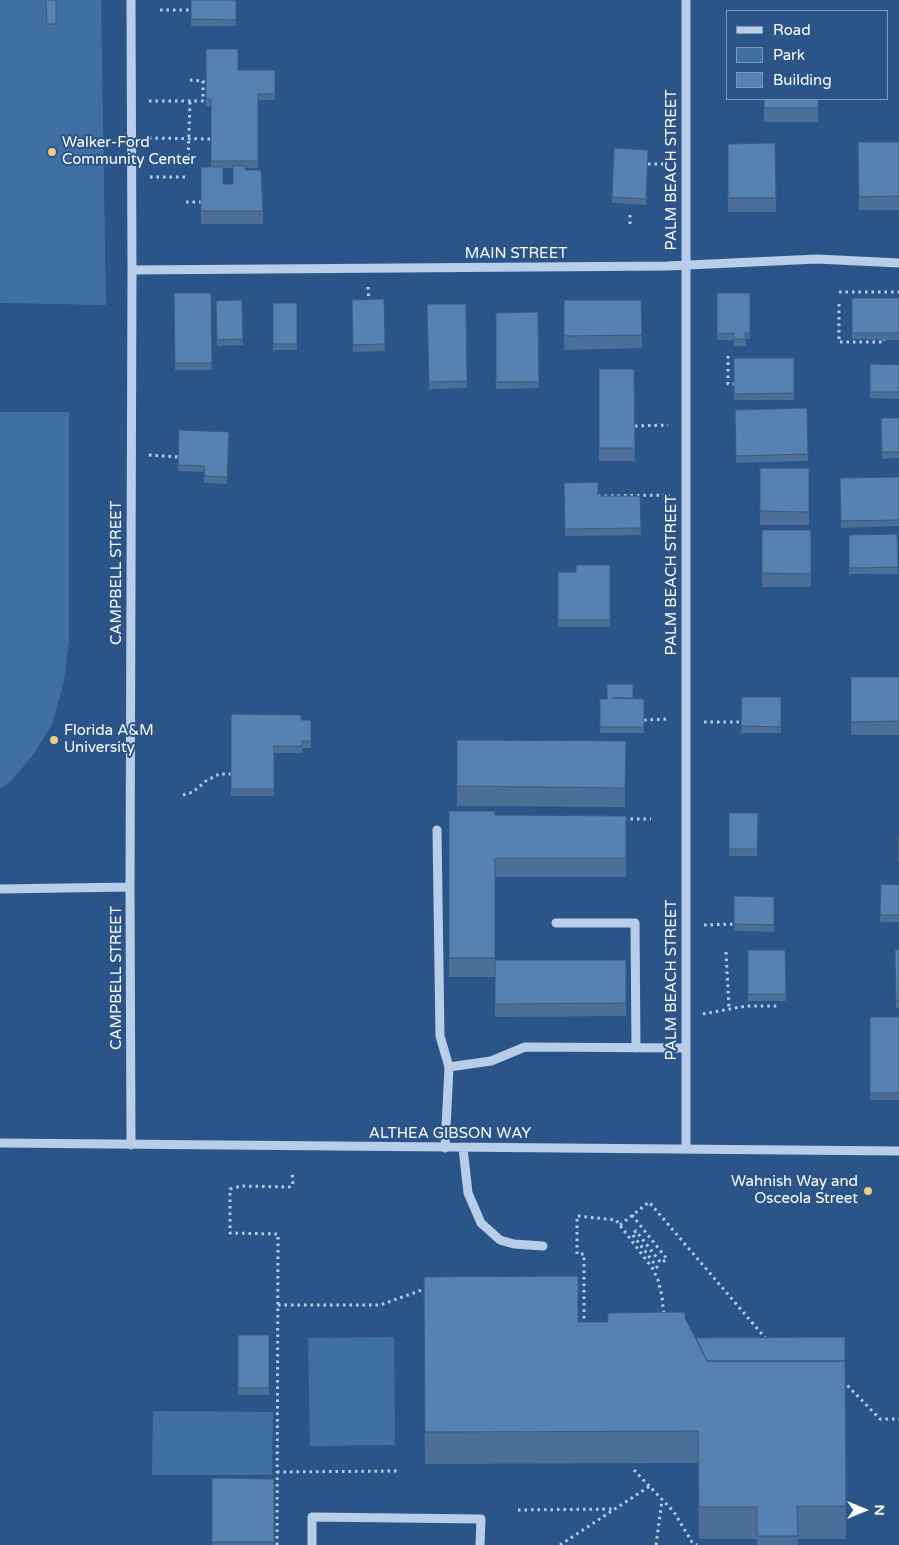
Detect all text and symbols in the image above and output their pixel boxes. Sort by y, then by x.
legend [726,10,889,100]
text: Road [773,21,811,39]
text: Park [773,46,805,64]
text: Building [773,71,832,89]
street label: PALM BEACH STREET [663,89,681,251]
place label: Walker-Ford Community Center [62,134,196,169]
marker: Walker-Ford Community Center [46,146,58,158]
street label: MAIN STREET [465,245,567,263]
street label: PALM BEACH STREET [663,494,681,656]
street label: CAMPBELL STREET [108,501,126,645]
place label: Florida A&M University [64,722,154,757]
marker: Florida A&M University [48,734,60,746]
street label: PALM BEACH STREET [663,899,681,1061]
street label: CAMPBELL STREET [108,906,126,1050]
street label: ALTHEA GIBSON WAY [369,1125,531,1143]
place label: Wahnish Way and Osceola Street [731,1173,858,1208]
marker: Wahnish Way and Osceola Street [862,1185,874,1197]
north arrow [839,1485,889,1535]
text: N [871,1504,888,1516]

